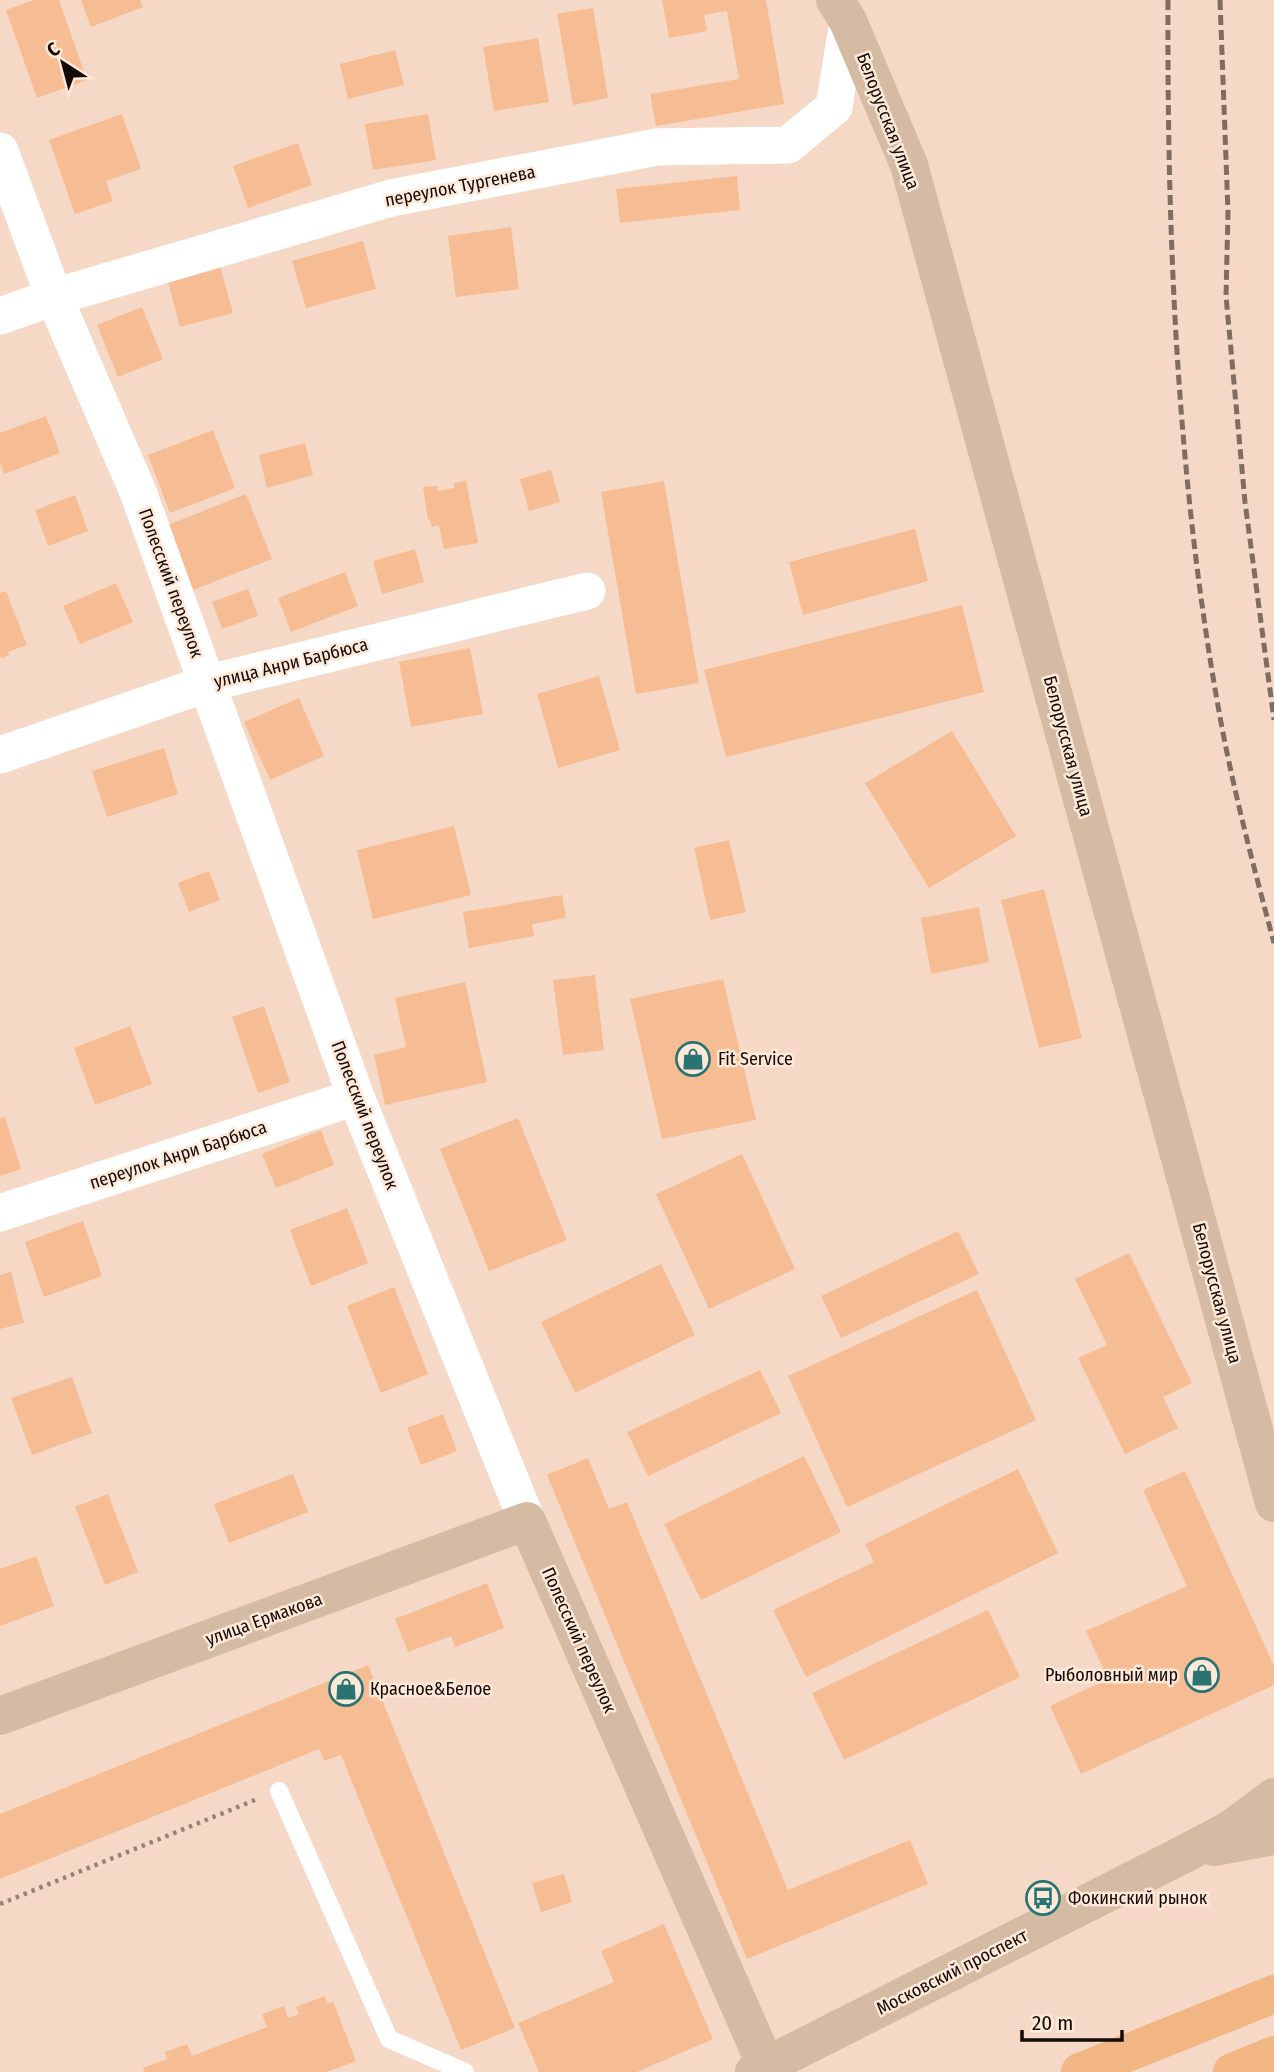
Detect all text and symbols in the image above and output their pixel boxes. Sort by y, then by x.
north arrow [28,28,98,98]
text: С [43,37,64,62]
street label: Белорусская улица [852,50,924,193]
street label: переулок Тургенева [383,161,537,211]
street label: Полесский переулок [134,505,208,661]
street label: улица Анри Барбюса [212,633,371,693]
street label: Белорусская улица [1039,673,1097,819]
street label: Полесский переулок [327,1038,404,1193]
shop icon: Fit Service [674,1040,712,1078]
place label: Fit Service [718,1048,793,1070]
street label: переулок Анри Барбюса [87,1116,269,1194]
street label: Белорусская улица [1188,1220,1246,1366]
street label: Полесский переулок [537,1564,621,1717]
street label: улица Ермакова [203,1588,326,1650]
shop icon: Рыболовный мир [1183,1656,1221,1694]
place label: Рыболовный мир [1045,1664,1178,1686]
shop icon: Красное&Белое [327,1670,365,1708]
place label: Красное&Белое [370,1678,491,1700]
bus stop icon: Фокинский рынок [1024,1879,1062,1917]
place label: Фокинский рынок [1068,1887,1208,1909]
street label: Московский проспект [873,1924,1032,2020]
scale bar [1022,1998,1122,2042]
text: 20 m [1032,2010,1073,2036]

